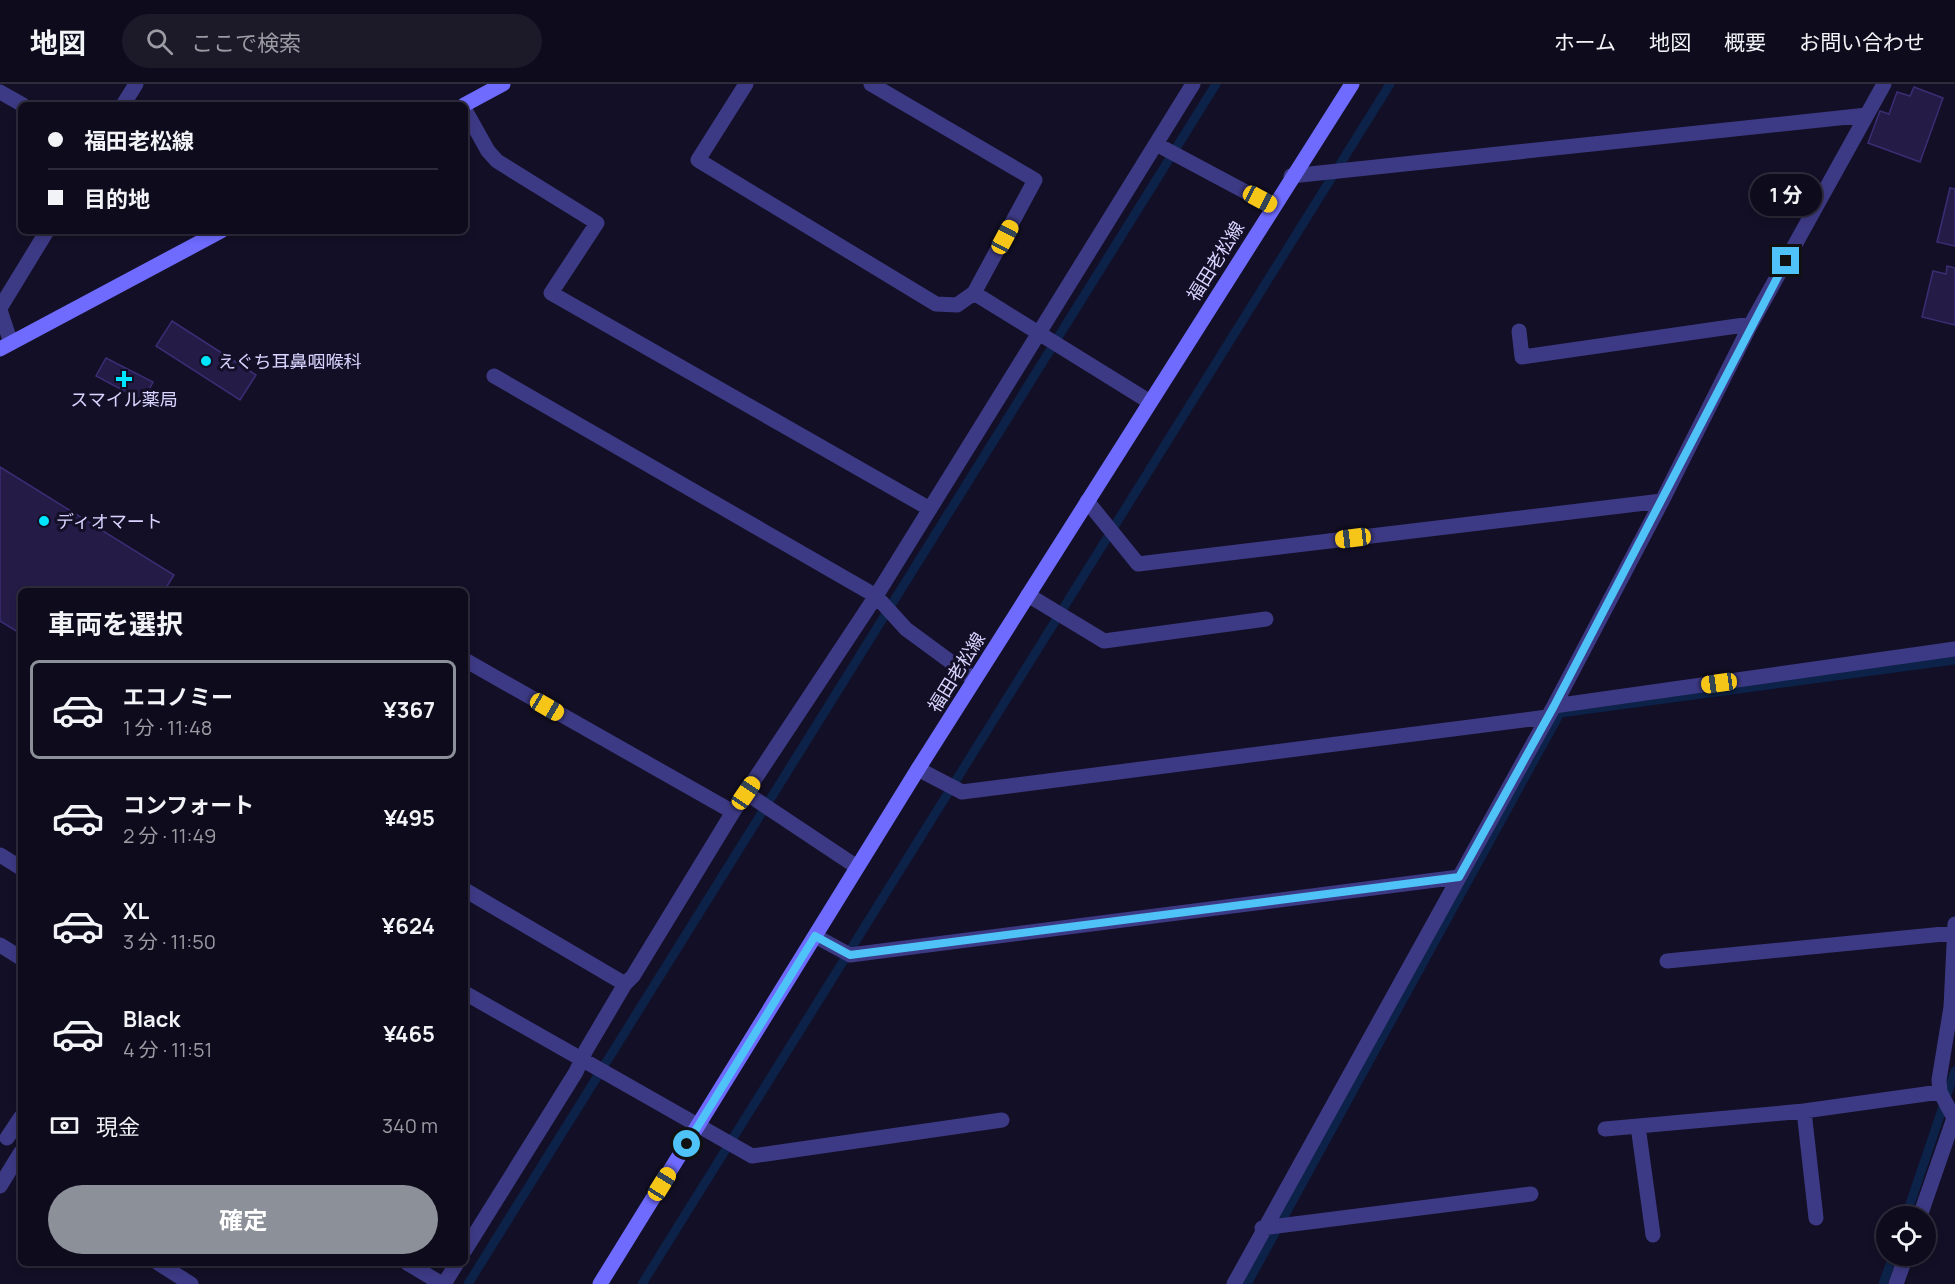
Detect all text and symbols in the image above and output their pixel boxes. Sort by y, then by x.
search box [122,14,542,68]
text: 地図 [30,23,86,61]
icon: search [143,25,176,58]
text: ここで検索 [191,28,301,58]
text: ホーム [1554,28,1616,56]
text: 地図 [1649,28,1691,56]
text: 概要 [1724,28,1766,56]
text: お問い合わせ [1799,28,1925,56]
text: 福田老松線 [84,126,194,156]
callout: 1 分 [1750,174,1822,216]
text: 1 分 [1770,181,1802,208]
car [1240,183,1280,215]
text: 目的地 [84,184,150,214]
street label: 福田老松線 [1181,216,1249,306]
car [989,217,1021,257]
route end [1772,247,1799,274]
place label: えぐち耳鼻咽喉科 [218,349,361,373]
marker: えぐち耳鼻咽喉科 [199,354,213,368]
marker: スマイル薬局 [117,372,131,386]
place label: スマイル薬局 [70,387,178,411]
place label: ディオマート [56,509,163,533]
marker: ディオマート [37,514,51,528]
car [1334,527,1372,549]
text: 車両を選択 [48,605,183,642]
street label: 福田老松線 [922,627,990,717]
car [1700,672,1738,694]
text: エコノミー [123,682,233,712]
icon: car [51,683,105,737]
car [527,690,567,724]
text: ¥367 [383,695,435,725]
text: 1 分 · 11:48 [123,714,212,741]
car [728,773,764,813]
text: コンフォート [123,790,254,820]
icon: car [51,791,105,845]
text: ¥495 [384,803,435,833]
text: 2 分 · 11:49 [123,822,217,849]
text: XL [123,896,149,926]
icon: car [51,899,105,953]
text: ¥624 [382,911,435,941]
text: 3 分 · 11:50 [123,928,216,955]
text: Black [123,1004,180,1034]
icon: car [51,1007,105,1061]
text: ¥465 [383,1019,435,1049]
text: 4 分 · 11:51 [123,1036,212,1063]
icon: cash [48,1109,81,1142]
text: 現金 [96,1112,140,1142]
text: 340 m [382,1112,438,1139]
route start [673,1130,700,1157]
car [645,1164,679,1204]
button: 確定 [48,1185,438,1254]
map controls [1876,1206,1936,1266]
button: locate [1876,1206,1936,1266]

